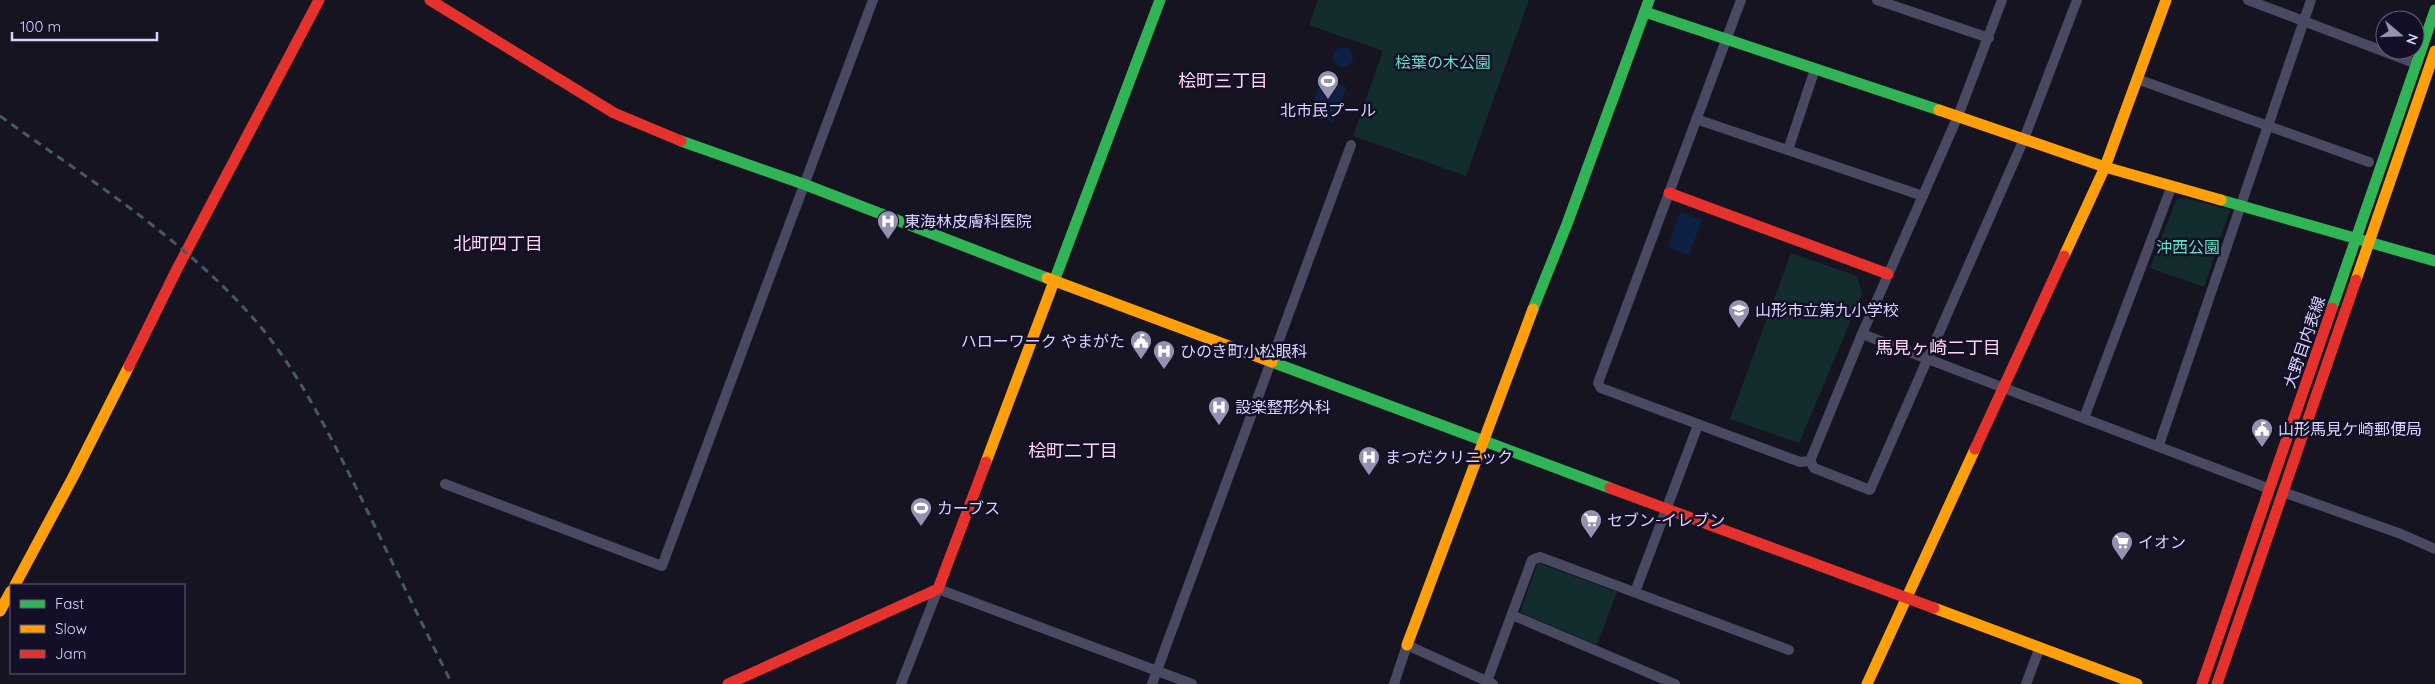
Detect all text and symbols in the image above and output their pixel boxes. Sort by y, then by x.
scale bar [12,10,158,42]
north arrow [2375,10,2425,60]
text: 100 m [20,17,61,36]
text: N [2402,31,2422,47]
park label: 桧葉の木公園 [1395,52,1491,72]
district label: 桧町三丁目 [1178,69,1268,92]
sports icon: 北市民プール [1316,69,1340,100]
place label: 北市民プール [1280,100,1376,120]
hospital icon: 東海林皮膚科医院 [876,209,900,240]
place label: 東海林皮膚科医院 [904,211,1032,231]
district label: 北町四丁目 [453,232,543,255]
park label: 沖西公園 [2156,237,2220,257]
street label: 大野目内表線 [2279,293,2329,391]
school or university icon: 山形市立第九小学校 [1727,298,1751,329]
place label: 山形市立第九小学校 [1755,300,1899,320]
public building icon: ハローワーク やまがた [1129,329,1153,360]
place label: ハローワーク やまがた [961,331,1125,351]
district label: 馬見ヶ崎二丁目 [1875,336,2001,359]
hospital icon: ひのき町小松眼科 [1152,339,1176,370]
place label: ひのき町小松眼科 [1180,341,1308,361]
hospital icon: 設楽整形外科 [1207,395,1231,426]
place label: 設楽整形外科 [1235,397,1331,417]
public building icon: 山形馬見ケ崎郵便局 [2250,417,2274,448]
place label: 山形馬見ケ崎郵便局 [2278,419,2422,439]
district label: 桧町二丁目 [1028,439,1118,462]
hospital icon: まつだクリニック [1357,445,1381,476]
place label: まつだクリニック [1385,447,1513,467]
sports icon: カーブス [909,496,933,527]
place label: カーブス [937,498,1000,518]
supermarket icon: セブン-イレブン [1579,508,1603,539]
place label: セブン-イレブン [1607,510,1725,530]
supermarket icon: イオン [2110,530,2134,561]
place label: イオン [2138,532,2186,552]
legend [10,584,185,674]
text: Fast [55,594,84,613]
text: Slow [55,619,87,638]
text: Jam [55,644,86,663]

